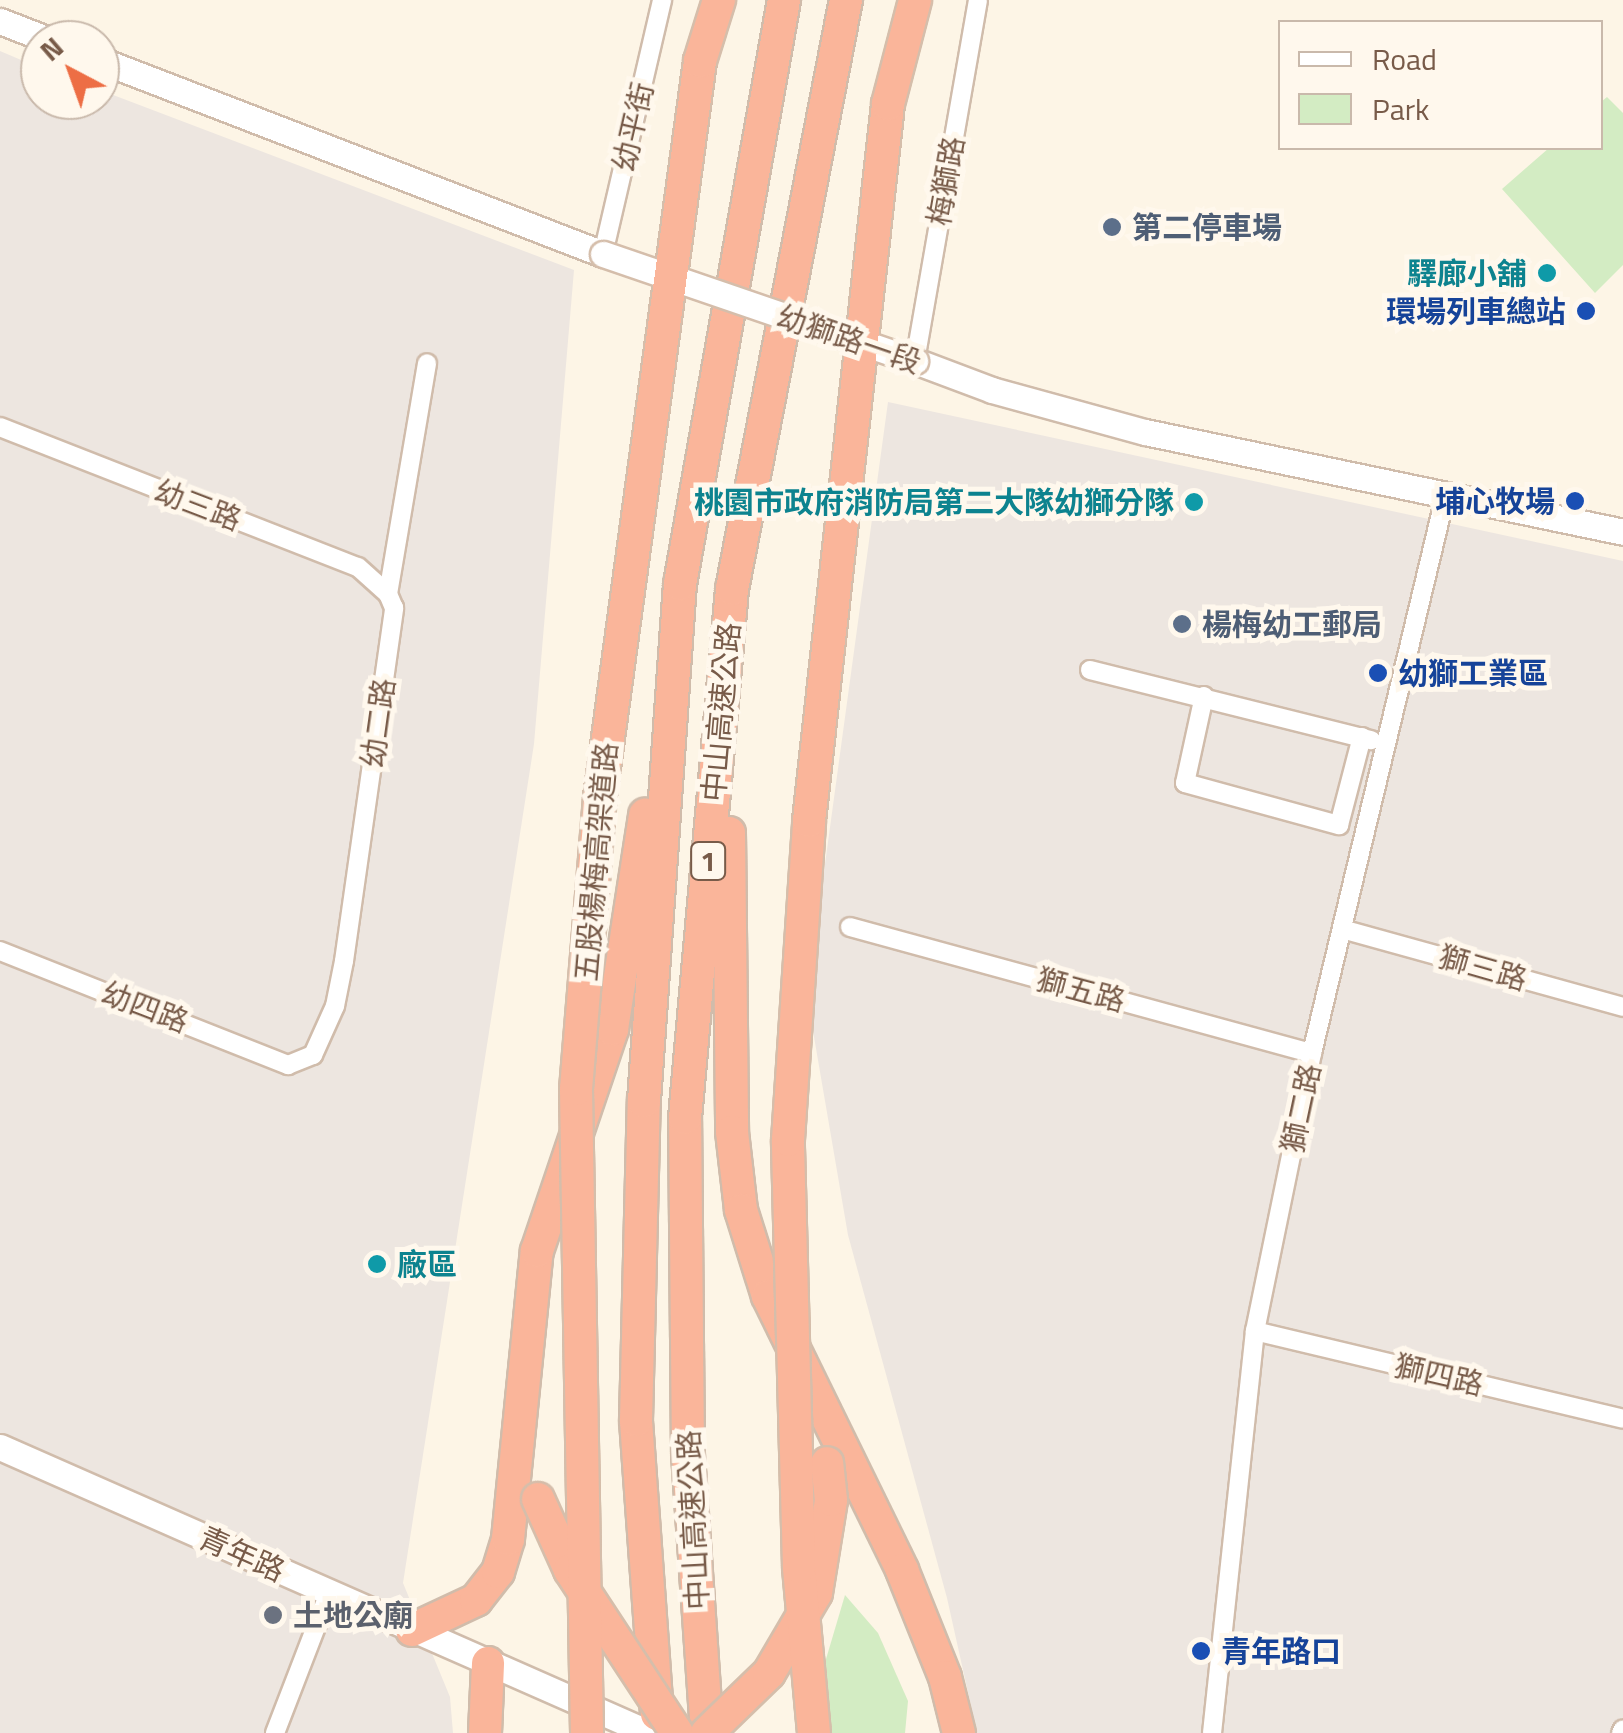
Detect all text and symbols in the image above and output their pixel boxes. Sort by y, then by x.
north arrow [20,20,120,120]
legend [1278,20,1603,150]
text: N [30,26,73,71]
text: Road [1372,36,1437,82]
street label: 幼平街 [605,79,661,175]
text: Park [1372,86,1429,132]
street label: 梅獅路 [920,134,972,228]
place label: 第二停車場 [1132,209,1282,245]
marker: 第二停車場 [1101,216,1123,238]
place label: 驛廊小舖 [1407,255,1527,291]
marker: 驛廊小舖 [1536,262,1558,284]
place label: 環場列車總站 [1386,293,1566,329]
street label: 幼獅路一段 [772,298,926,380]
marker: 環場列車總站 [1575,300,1597,322]
street label: 幼三路 [150,472,246,538]
place label: 埔心牧場 [1435,483,1555,519]
place label: 桃園市政府消防局第二大隊幼獅分隊 [694,484,1174,520]
marker: 埔心牧場 [1564,490,1586,512]
marker: 桃園市政府消防局第二大隊幼獅分隊 [1183,491,1205,513]
place label: 楊梅幼工郵局 [1202,606,1382,642]
marker: 楊梅幼工郵局 [1171,613,1193,635]
street label: 中山高速公路 [695,621,747,803]
place label: 幼獅工業區 [1398,655,1548,691]
marker: 幼獅工業區 [1367,662,1389,684]
street label: 幼二路 [354,676,402,770]
street label: 五股楊梅高架道路 [568,741,624,983]
road number: 1 [688,838,728,884]
street label: 獅三路 [1435,938,1531,998]
street label: 獅五路 [1033,961,1129,1019]
street label: 幼四路 [97,974,193,1040]
street label: 獅二路 [1274,1060,1328,1156]
place label: 廠區 [397,1246,457,1282]
marker: 廠區 [366,1253,388,1275]
street label: 獅四路 [1391,1347,1487,1403]
street label: 中山高速公路 [670,1429,716,1611]
street label: 青年路 [194,1519,290,1589]
place label: 土地公廟 [293,1597,413,1633]
marker: 土地公廟 [262,1604,284,1626]
place label: 青年路口 [1221,1633,1341,1669]
marker: 青年路口 [1190,1640,1212,1662]

